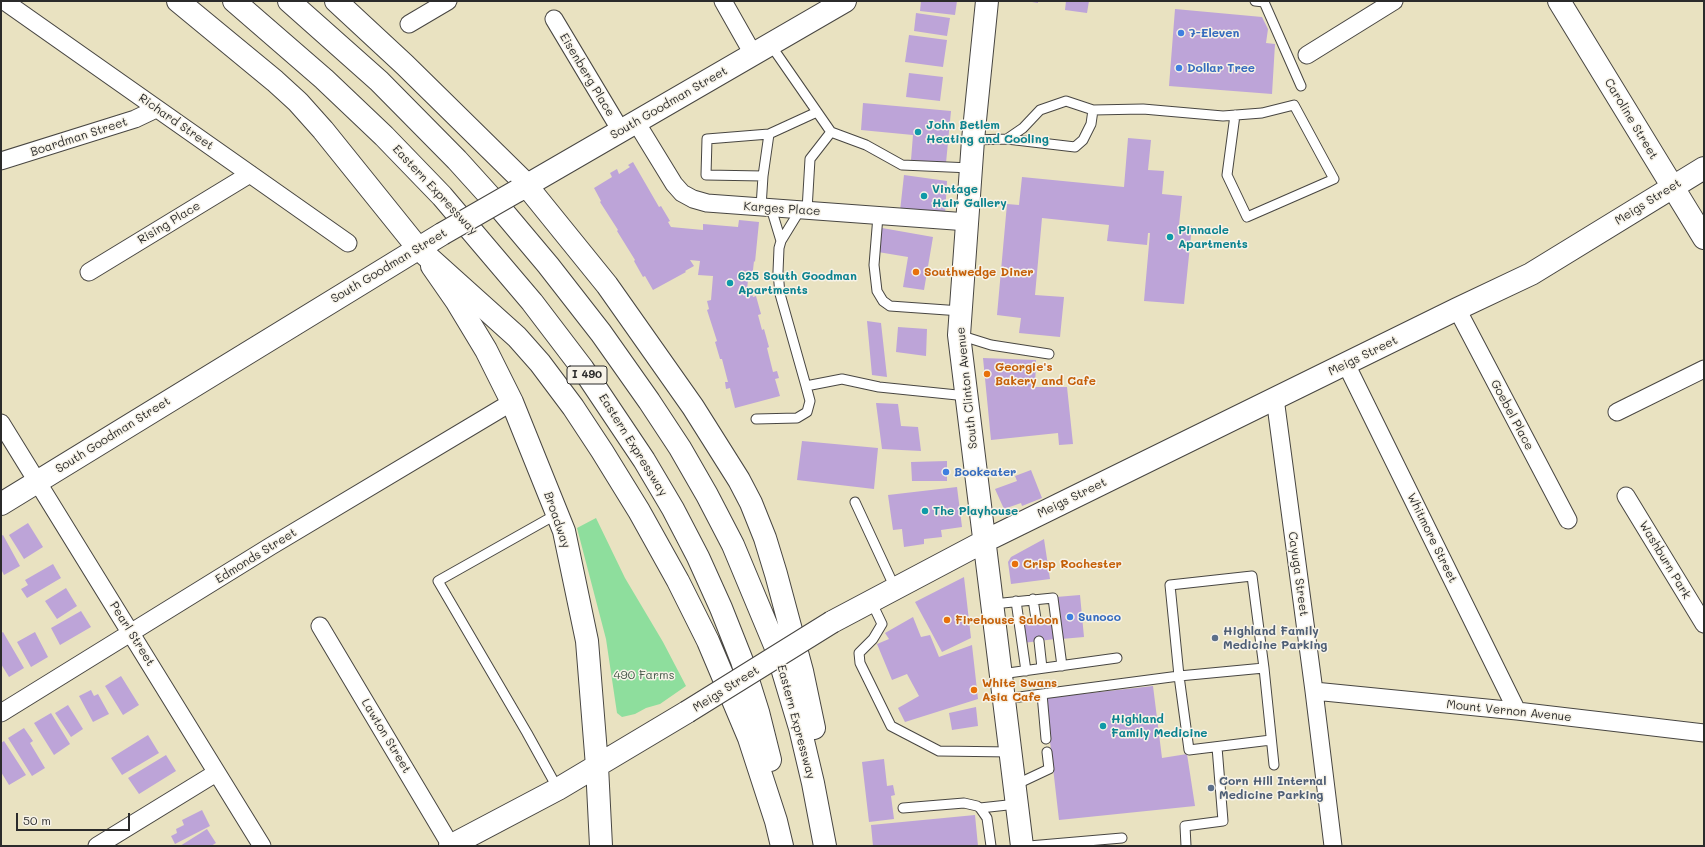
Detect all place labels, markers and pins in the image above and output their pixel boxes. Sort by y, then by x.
place label: 7-Eleven [1189,26,1239,40]
marker: 7-Eleven [1176,28,1186,38]
place label: Dollar Tree [1187,61,1255,75]
marker: Dollar Tree [1174,63,1184,73]
place label: John Betlem Heating and Cooling [926,118,1049,146]
marker: John Betlem Heating and Cooling [913,127,923,137]
place label: Vintage Hair Gallery [932,182,1007,210]
marker: Vintage Hair Gallery [919,191,929,201]
place label: Pinnacle Apartments [1178,223,1248,251]
marker: Pinnacle Apartments [1165,232,1175,242]
place label: Southwedge Diner [924,265,1034,279]
marker: Southwedge Diner [911,267,921,277]
place label: 625 South Goodman Apartments [738,269,857,297]
marker: 625 South Goodman Apartments [725,278,735,288]
place label: Georgie's Bakery and Cafe [995,360,1096,388]
marker: Georgie's Bakery and Cafe [982,369,992,379]
place label: Bookeater [954,465,1016,479]
marker: Bookeater [941,467,951,477]
place label: The Playhouse [933,504,1018,518]
marker: The Playhouse [920,506,930,516]
place label: Crisp Rochester [1023,557,1122,571]
marker: Crisp Rochester [1010,559,1020,569]
place label: Sunoco [1078,610,1121,624]
marker: Sunoco [1065,612,1075,622]
place label: Firehouse Saloon [955,613,1058,627]
marker: Firehouse Saloon [942,615,952,625]
place label: Highland Family Medicine Parking [1223,624,1327,652]
marker: Highland Family Medicine Parking [1210,633,1220,643]
place label: White Swans Asia Cafe [982,676,1057,704]
marker: White Swans Asia Cafe [969,685,979,695]
place label: Highland Family Medicine [1111,712,1207,740]
marker: Highland Family Medicine [1098,721,1108,731]
place label: Corn Hill Internal Medicine Parking [1219,774,1326,802]
marker: Corn Hill Internal Medicine Parking [1206,783,1216,793]

